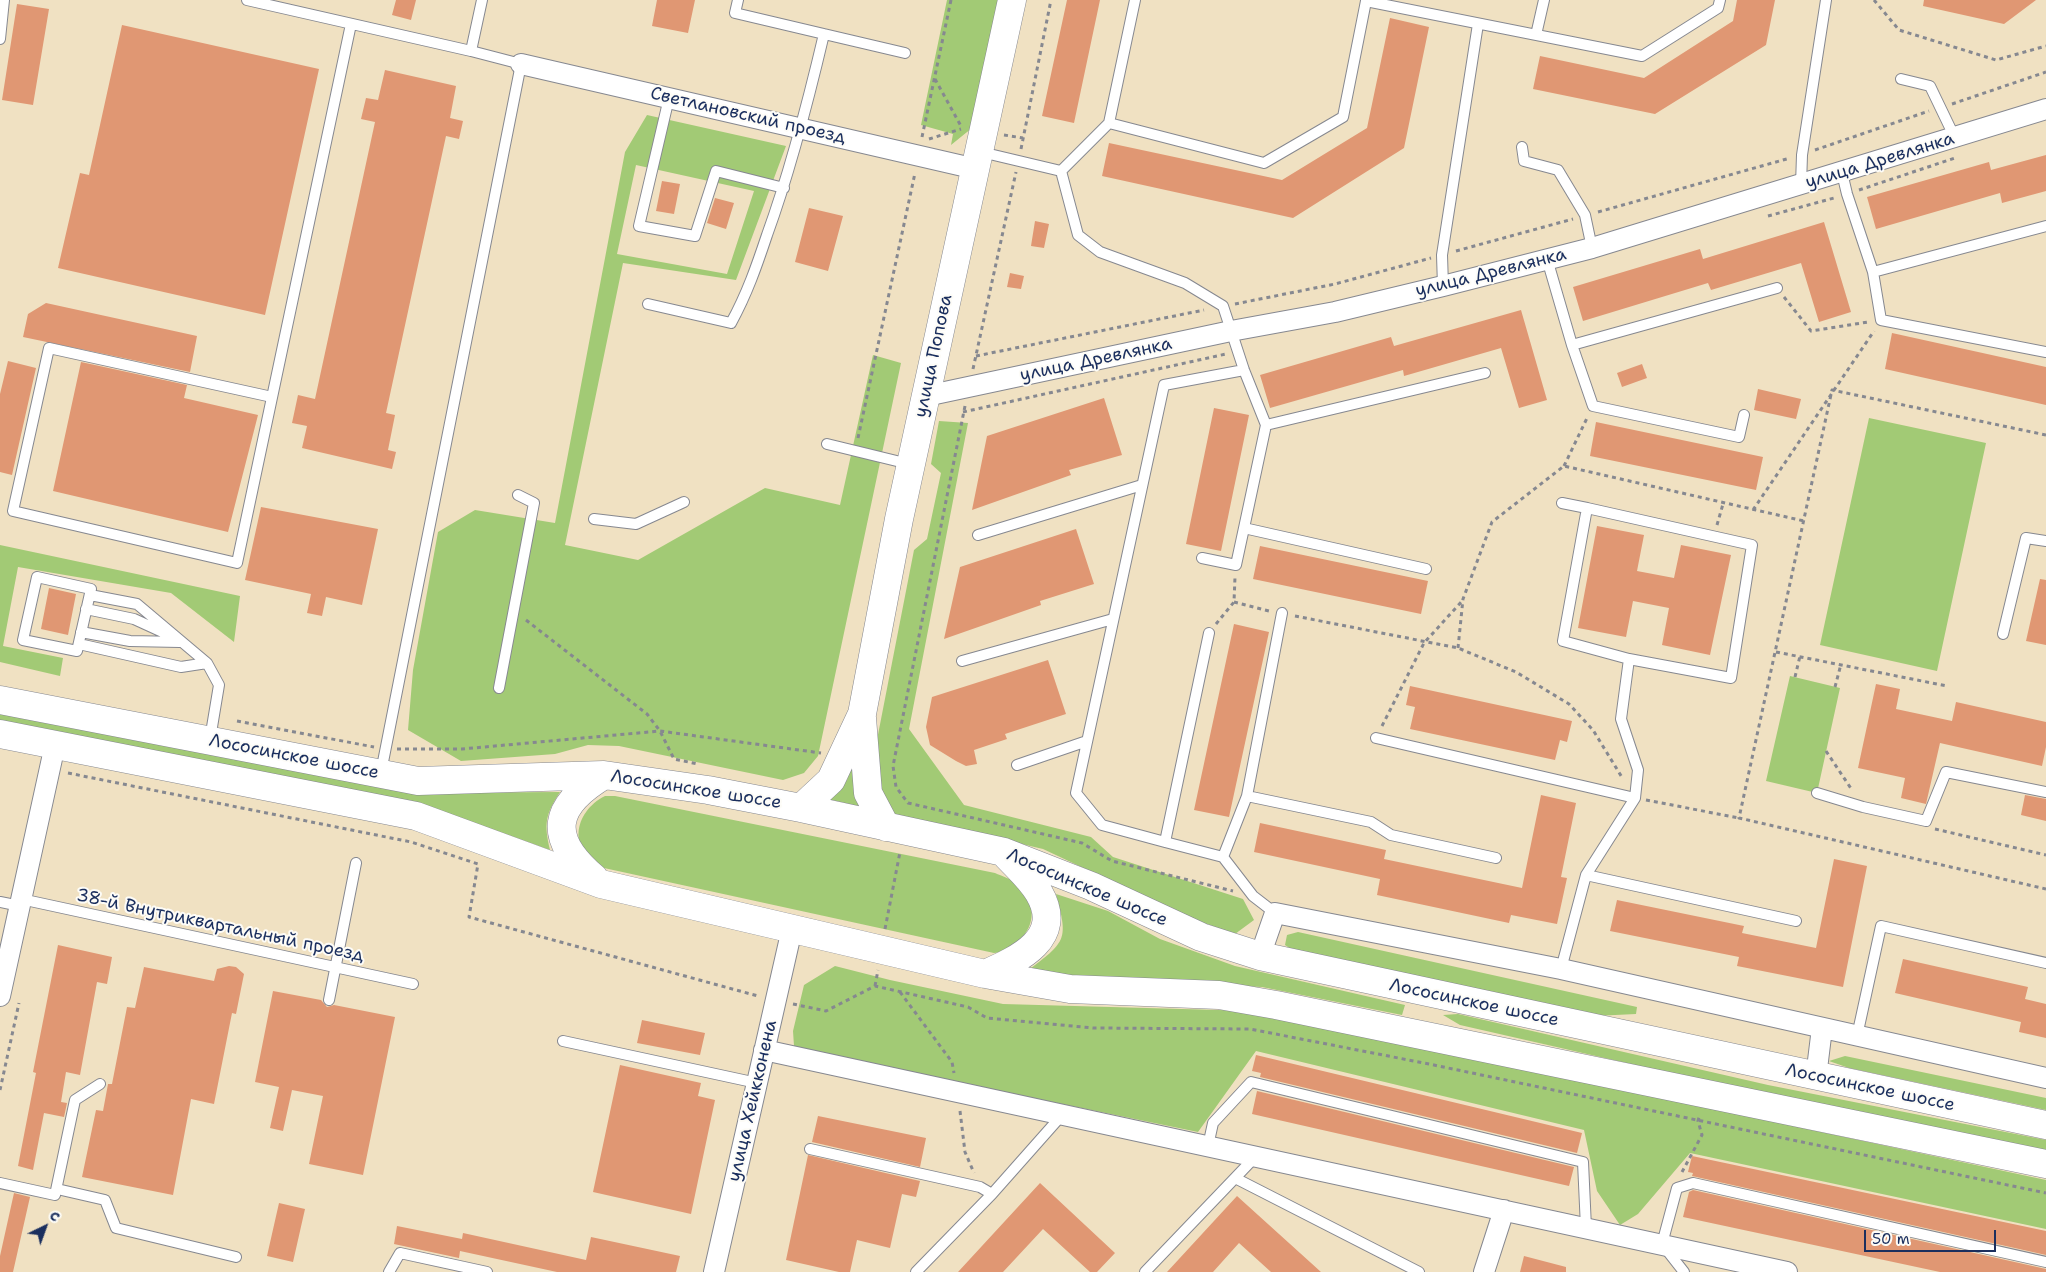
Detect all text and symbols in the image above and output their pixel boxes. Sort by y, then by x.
street label: Светлановский проезд [648,83,848,149]
street label: улица Древлянка [1803,128,1957,194]
street label: улица Древлянка [1413,244,1569,302]
street label: улица Попова [910,293,958,419]
street label: улица Древлянка [1018,333,1174,387]
street label: Лососинское шоссе [207,730,381,784]
street label: Лососинское шоссе [609,766,783,814]
street label: Лососинское шоссе [1003,844,1171,932]
street label: 38-й Внутриквартальный проезд [74,885,366,967]
street label: Лососинское шоссе [1387,974,1561,1032]
street label: улица Хейкконена [724,1018,782,1184]
street label: Лососинское шоссе [1783,1059,1957,1117]
north arrow [20,1202,70,1252]
text: С [46,1206,64,1225]
scale bar [1866,1220,1998,1252]
text: 50 m [1872,1229,1910,1249]

